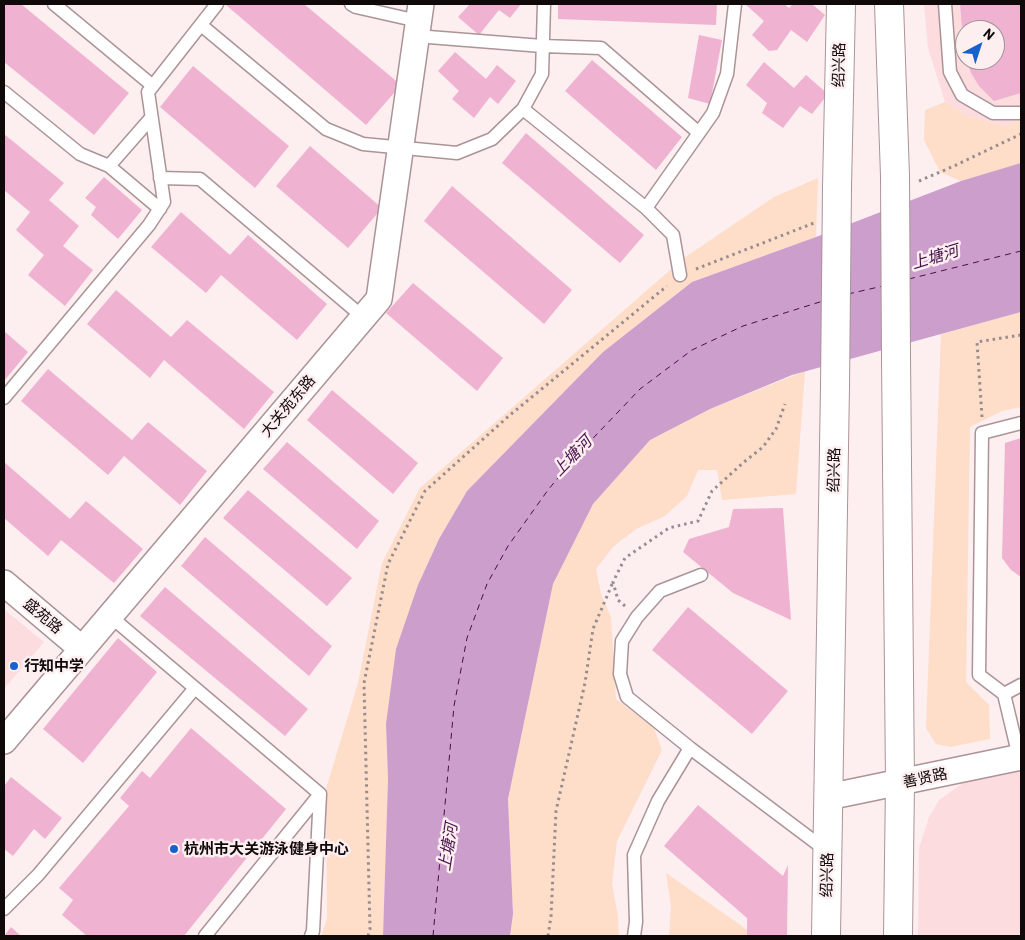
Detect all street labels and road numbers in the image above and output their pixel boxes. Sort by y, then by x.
street label: 绍兴路 [830,42,848,88]
street label: 大关苑东路 [257,371,319,441]
street label: 绍兴路 [825,447,843,493]
street label: 盛苑路 [20,595,66,637]
street label: 善贤路 [901,765,949,791]
street label: 绍兴路 [818,852,836,898]

